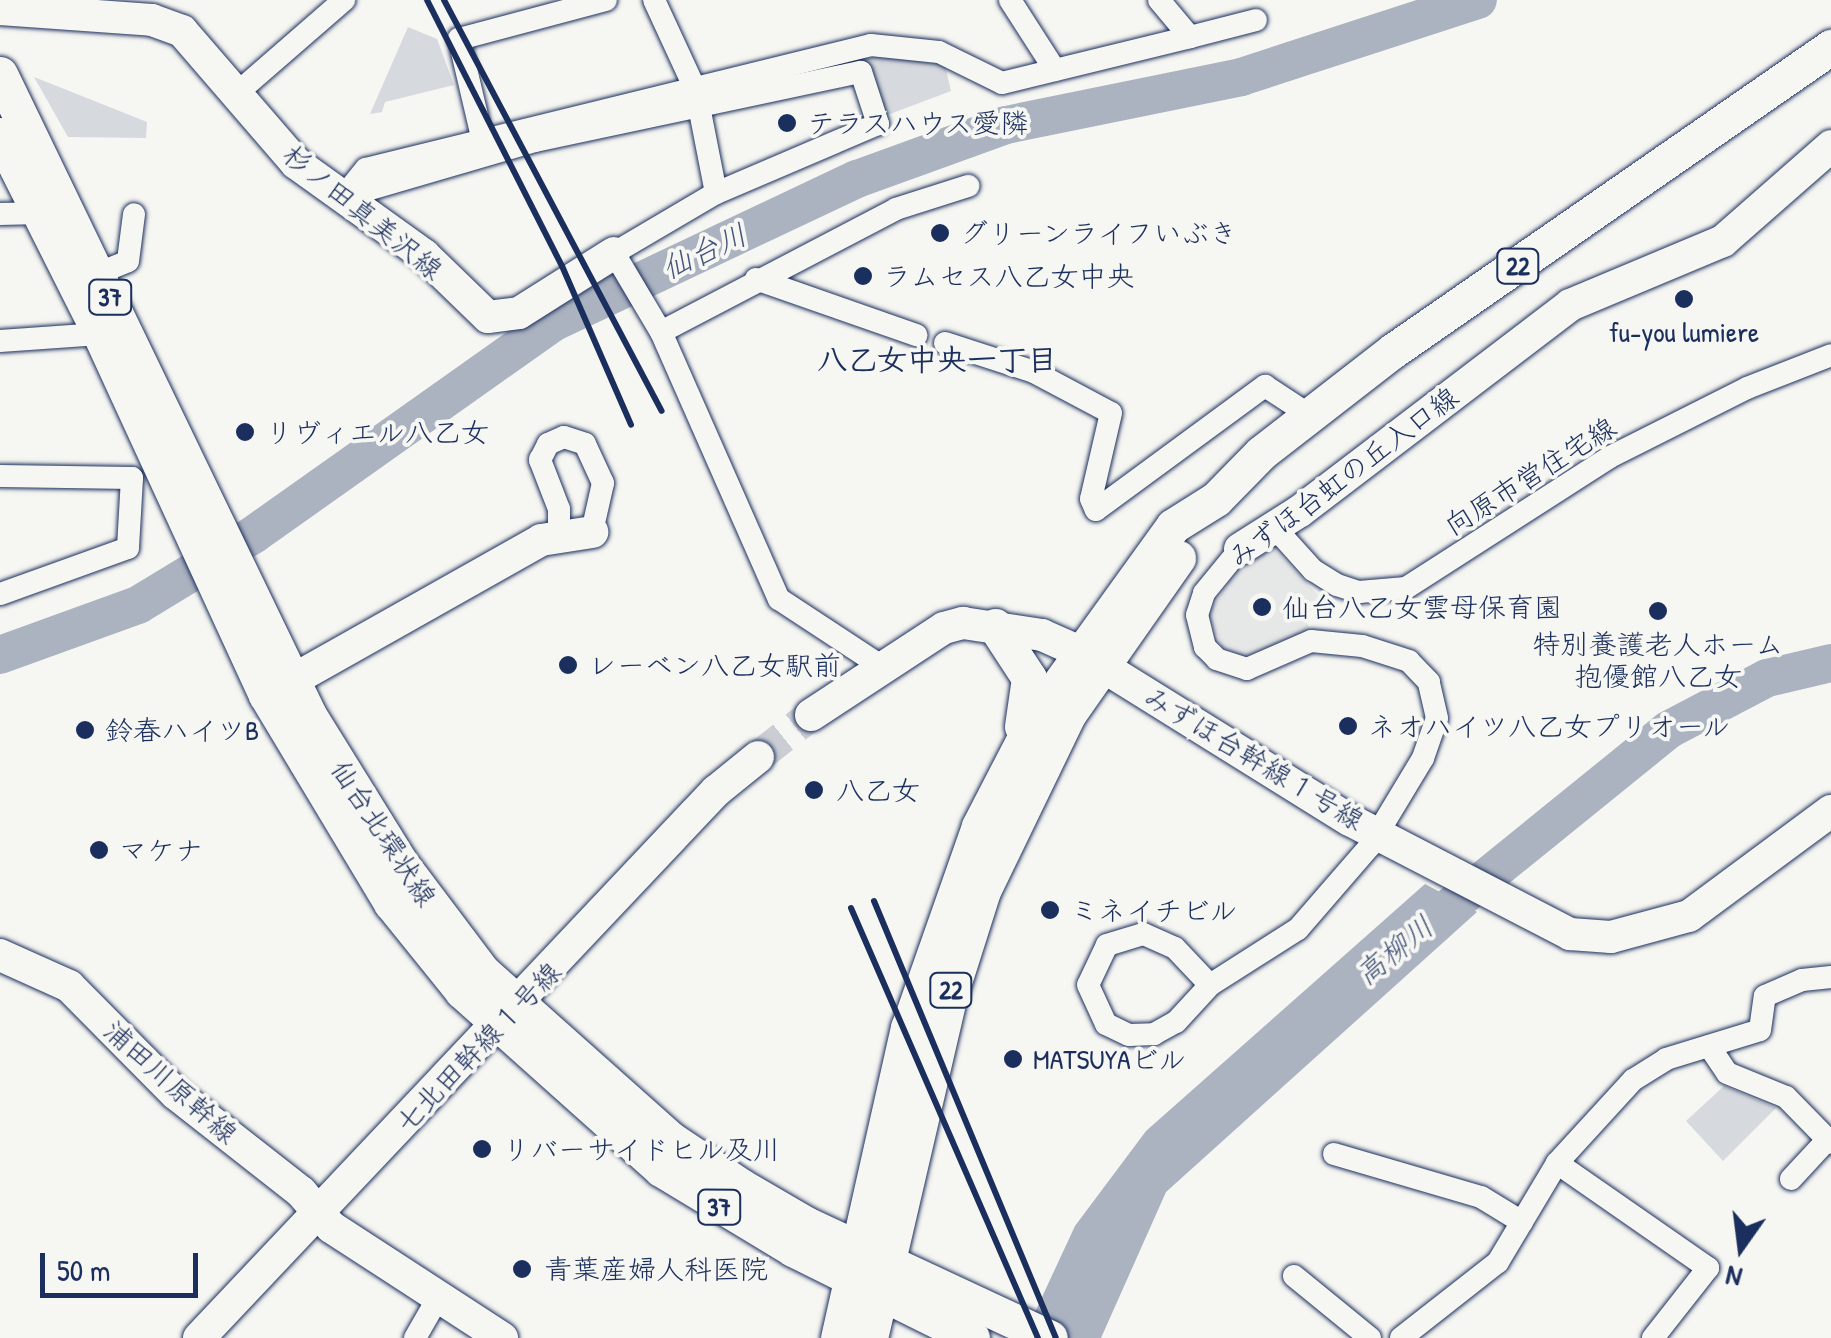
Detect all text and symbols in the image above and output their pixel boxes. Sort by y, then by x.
place label: テラスハウス愛隣 [807,106,1031,140]
marker: テラスハウス愛隣 [776,112,798,134]
street label: 杉ノ田真美沢線 [276,137,450,287]
water label: 仙台川 [656,216,752,286]
place label: グリーンライフいぶき [960,216,1240,250]
marker: グリーンライフいぶき [929,222,951,244]
road number: 22 [1496,246,1540,286]
place label: ラムセス八乙女中央 [883,259,1135,293]
marker: ラムセス八乙女中央 [852,265,874,287]
road number: 37 [88,277,132,317]
marker: fu-you lumiere [1673,288,1695,310]
place label: fu-you lumiere [1609,315,1759,349]
district label: 八乙女中央一丁目 [817,341,1057,377]
street label: みずほ台虹の丘入口線 [1221,379,1465,575]
street label: 向原市営住宅線 [1438,410,1622,542]
place label: リヴィエル八乙女 [265,415,489,449]
marker: リヴィエル八乙女 [234,421,256,443]
place label: 仙台八乙女雲母保育園 [1282,590,1562,624]
marker: 仙台八乙女雲母保育園 [1251,596,1273,618]
marker: 特別養護老人ホーム 抱優館八乙女 [1647,600,1669,622]
place label: 特別養護老人ホーム 抱優館八乙女 [1532,627,1784,693]
place label: レーベン八乙女駅前 [588,648,841,682]
marker: レーベン八乙女駅前 [557,654,579,676]
street label: みずほ台幹線１号線 [1137,679,1371,837]
place label: ネオハイツ八乙女プリオール [1368,709,1732,743]
place label: 鈴春ハイツB [105,713,259,747]
marker: ネオハイツ八乙女プリオール [1337,715,1359,737]
marker: 鈴春ハイツB [74,719,96,741]
street label: 仙台北環状線 [324,753,444,913]
place label: 八乙女 [836,773,920,807]
marker: 八乙女 [801,777,827,803]
place label: マケナ [119,833,203,867]
marker: マケナ [88,839,110,861]
place label: ミネイチビル [1070,893,1238,927]
marker: ミネイチビル [1039,899,1061,921]
water label: 高柳川 [1348,908,1440,992]
street label: 七北田幹線１号線 [388,955,568,1139]
road number: 22 [928,970,974,1010]
street label: 浦田川原幹線 [97,1013,245,1151]
place label: MATSUYAビル [1033,1042,1187,1076]
marker: MATSUYAビル [1002,1048,1024,1070]
place label: リバーサイドヒル及川 [502,1132,782,1166]
marker: リバーサイドヒル及川 [471,1138,493,1160]
road number: 37 [696,1187,742,1227]
north arrow [1691,1198,1791,1298]
scale bar [45,1233,202,1295]
text: 50 m [57,1250,110,1290]
place label: 青葉産婦人科医院 [544,1252,768,1286]
marker: 青葉産婦人科医院 [509,1256,535,1282]
text: N [1722,1257,1746,1297]

